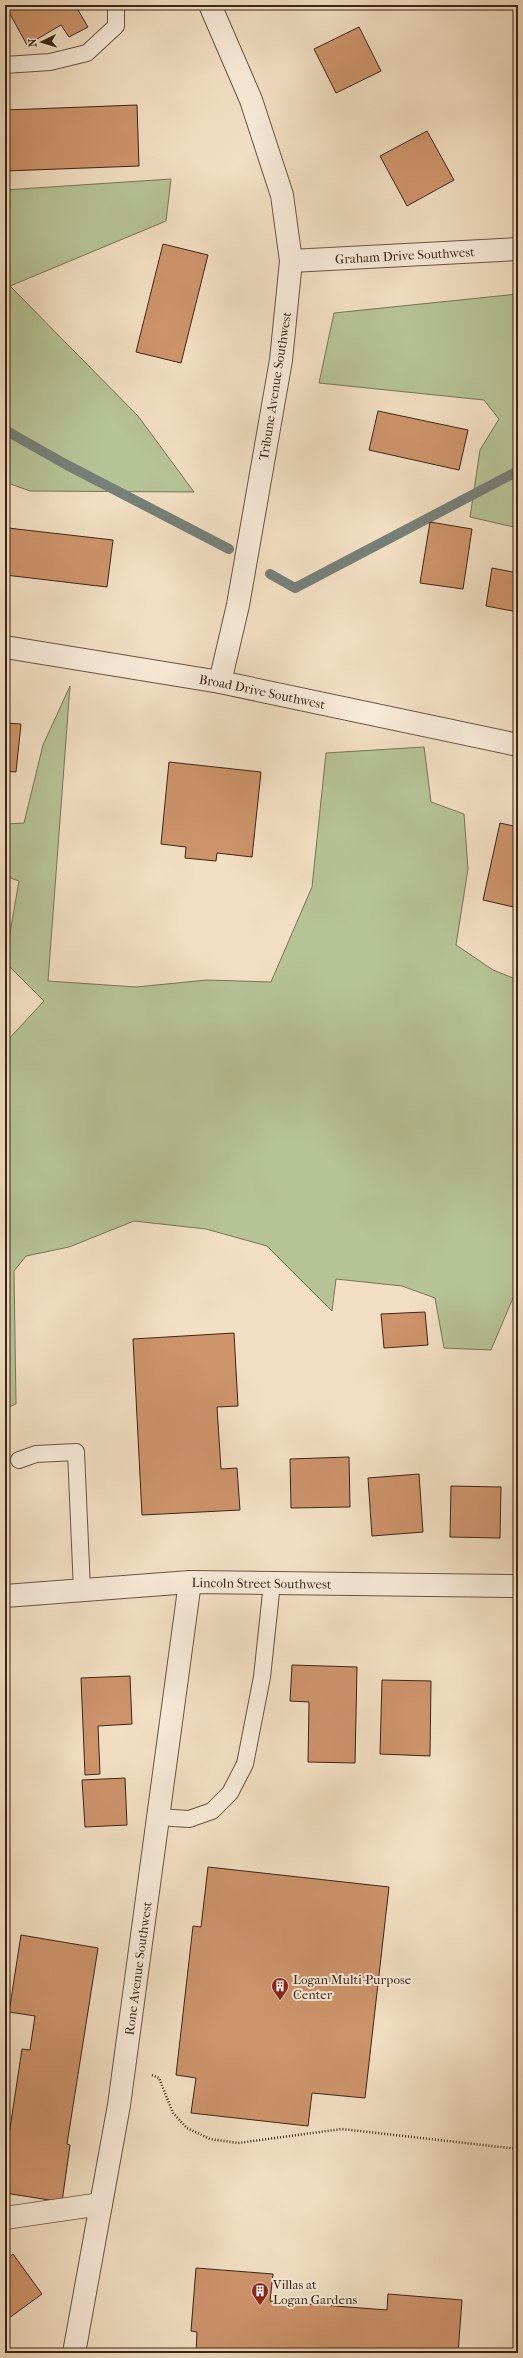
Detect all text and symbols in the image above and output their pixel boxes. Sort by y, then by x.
north arrow [22,22,62,62]
text: N [26,37,39,48]
street label: Graham Drive Southwest [335,244,475,266]
street label: Tribune Avenue Southwest [256,310,294,461]
street label: Broad Drive Southwest [198,671,327,712]
street label: Lincoln Street Southwest [191,1575,332,1591]
street label: Rone Avenue Southwest [121,1900,154,2036]
place label: Logan Multi-Purpose Center [293,1972,412,2002]
building icon: Logan Multi-Purpose Center [270,1976,290,2001]
place label: Villas at Logan Gardens [272,2277,357,2307]
building icon: Villas at Logan Gardens [250,2281,270,2306]

